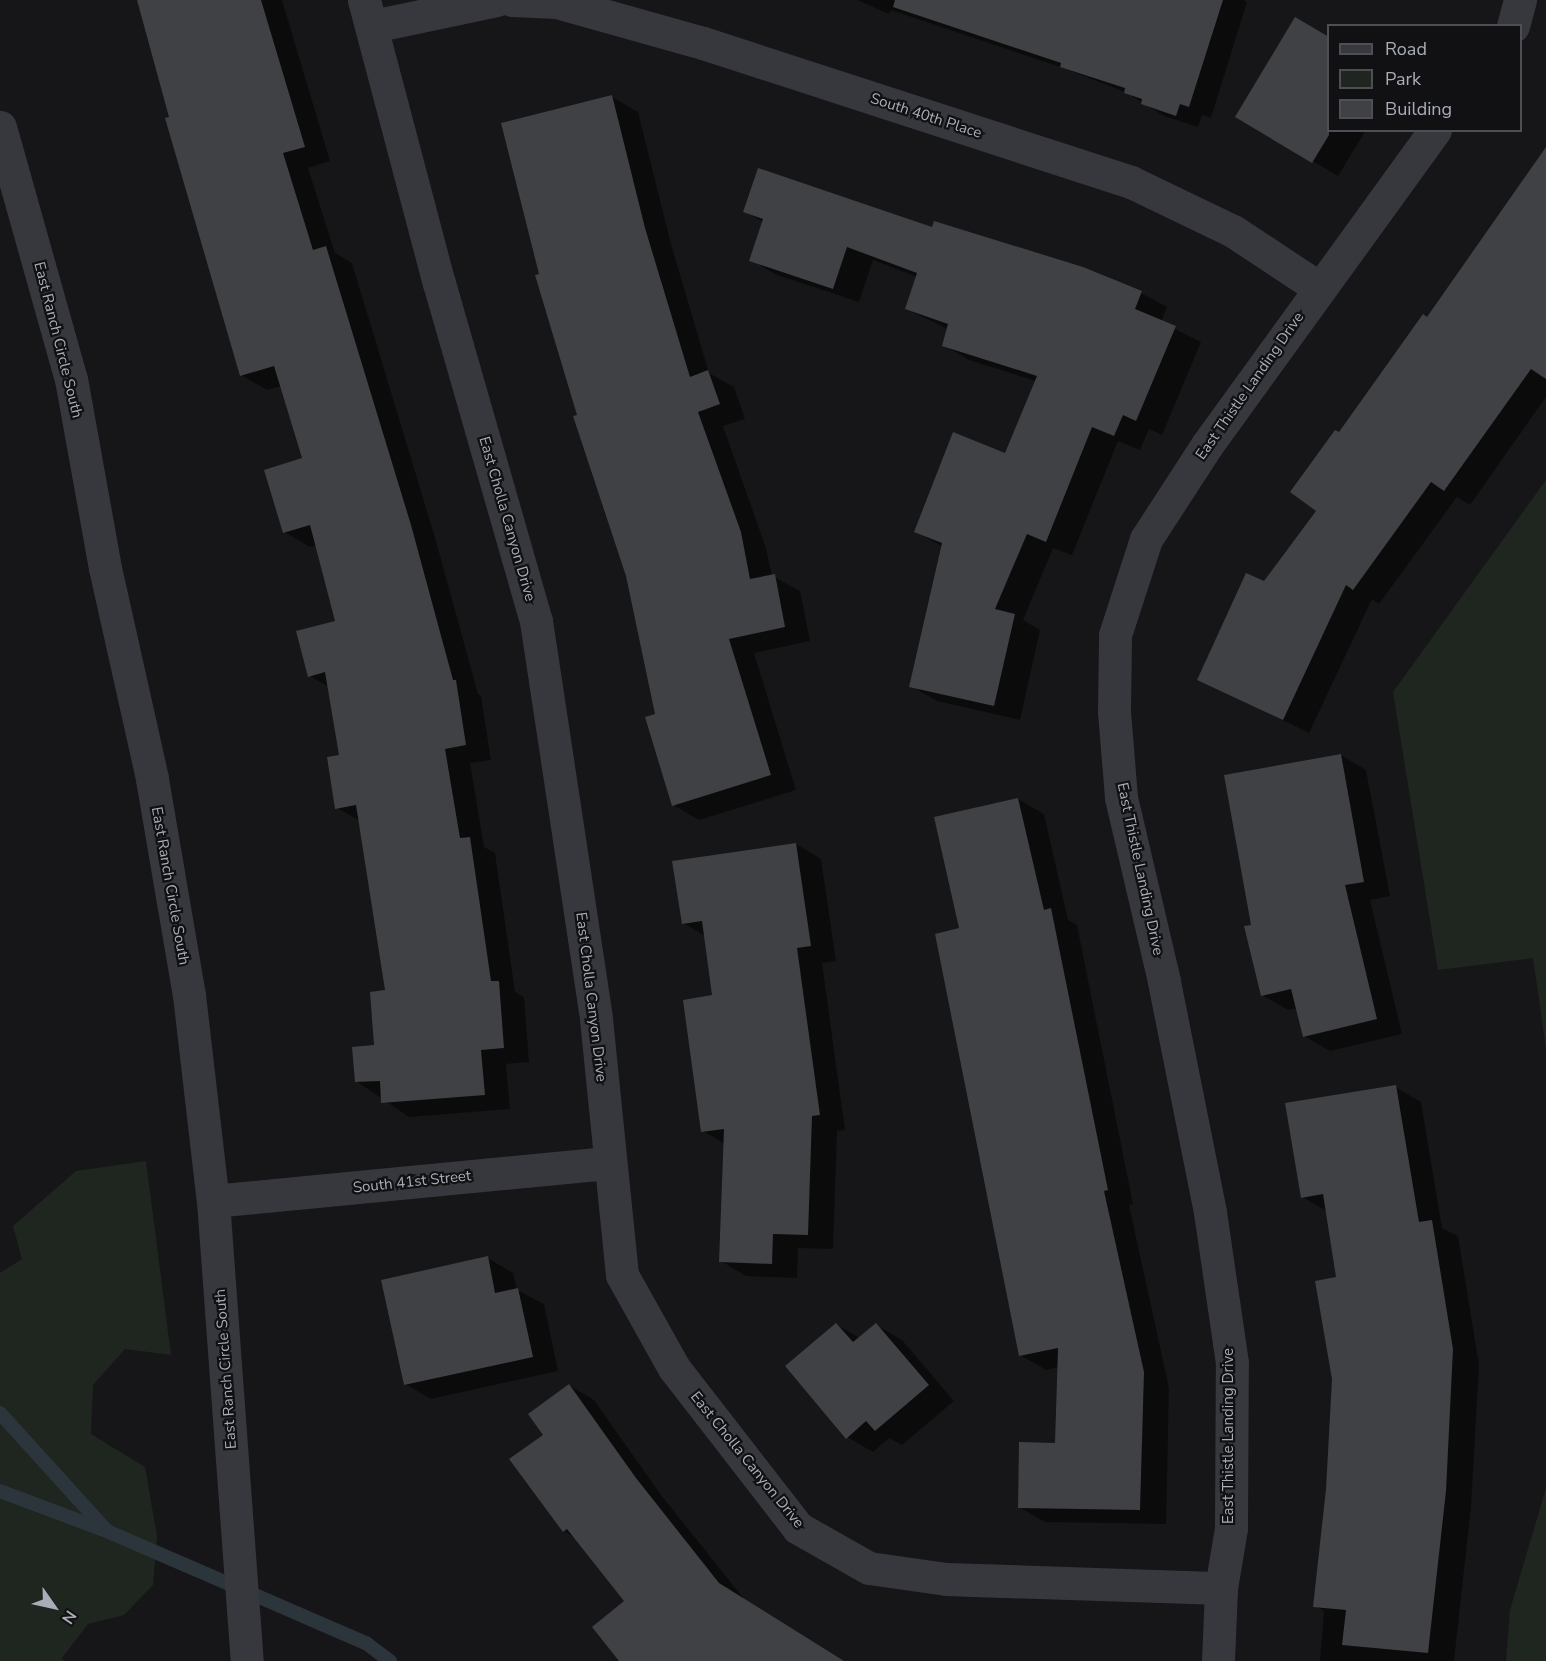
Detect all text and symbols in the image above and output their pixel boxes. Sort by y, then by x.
legend [1327,24,1522,132]
text: Road [1385,37,1427,61]
text: Park [1385,67,1421,91]
street label: South 40th Place [868,90,984,142]
text: Building [1385,97,1452,121]
street label: East Ranch Circle South [30,260,86,420]
street label: East Thistle Landing Drive [1192,309,1308,463]
street label: East Cholla Canyon Drive [475,435,539,603]
street label: East Thistle Landing Drive [1113,781,1167,957]
street label: East Ranch Circle South [147,805,193,967]
street label: East Cholla Canyon Drive [572,911,610,1083]
street label: South 41st Street [352,1167,472,1197]
street label: East Ranch Circle South [211,1288,241,1450]
street label: East Thistle Landing Drive [1220,1348,1238,1524]
street label: East Cholla Canyon Drive [686,1388,808,1532]
north arrow [24,1577,84,1637]
text: N [56,1606,81,1628]

